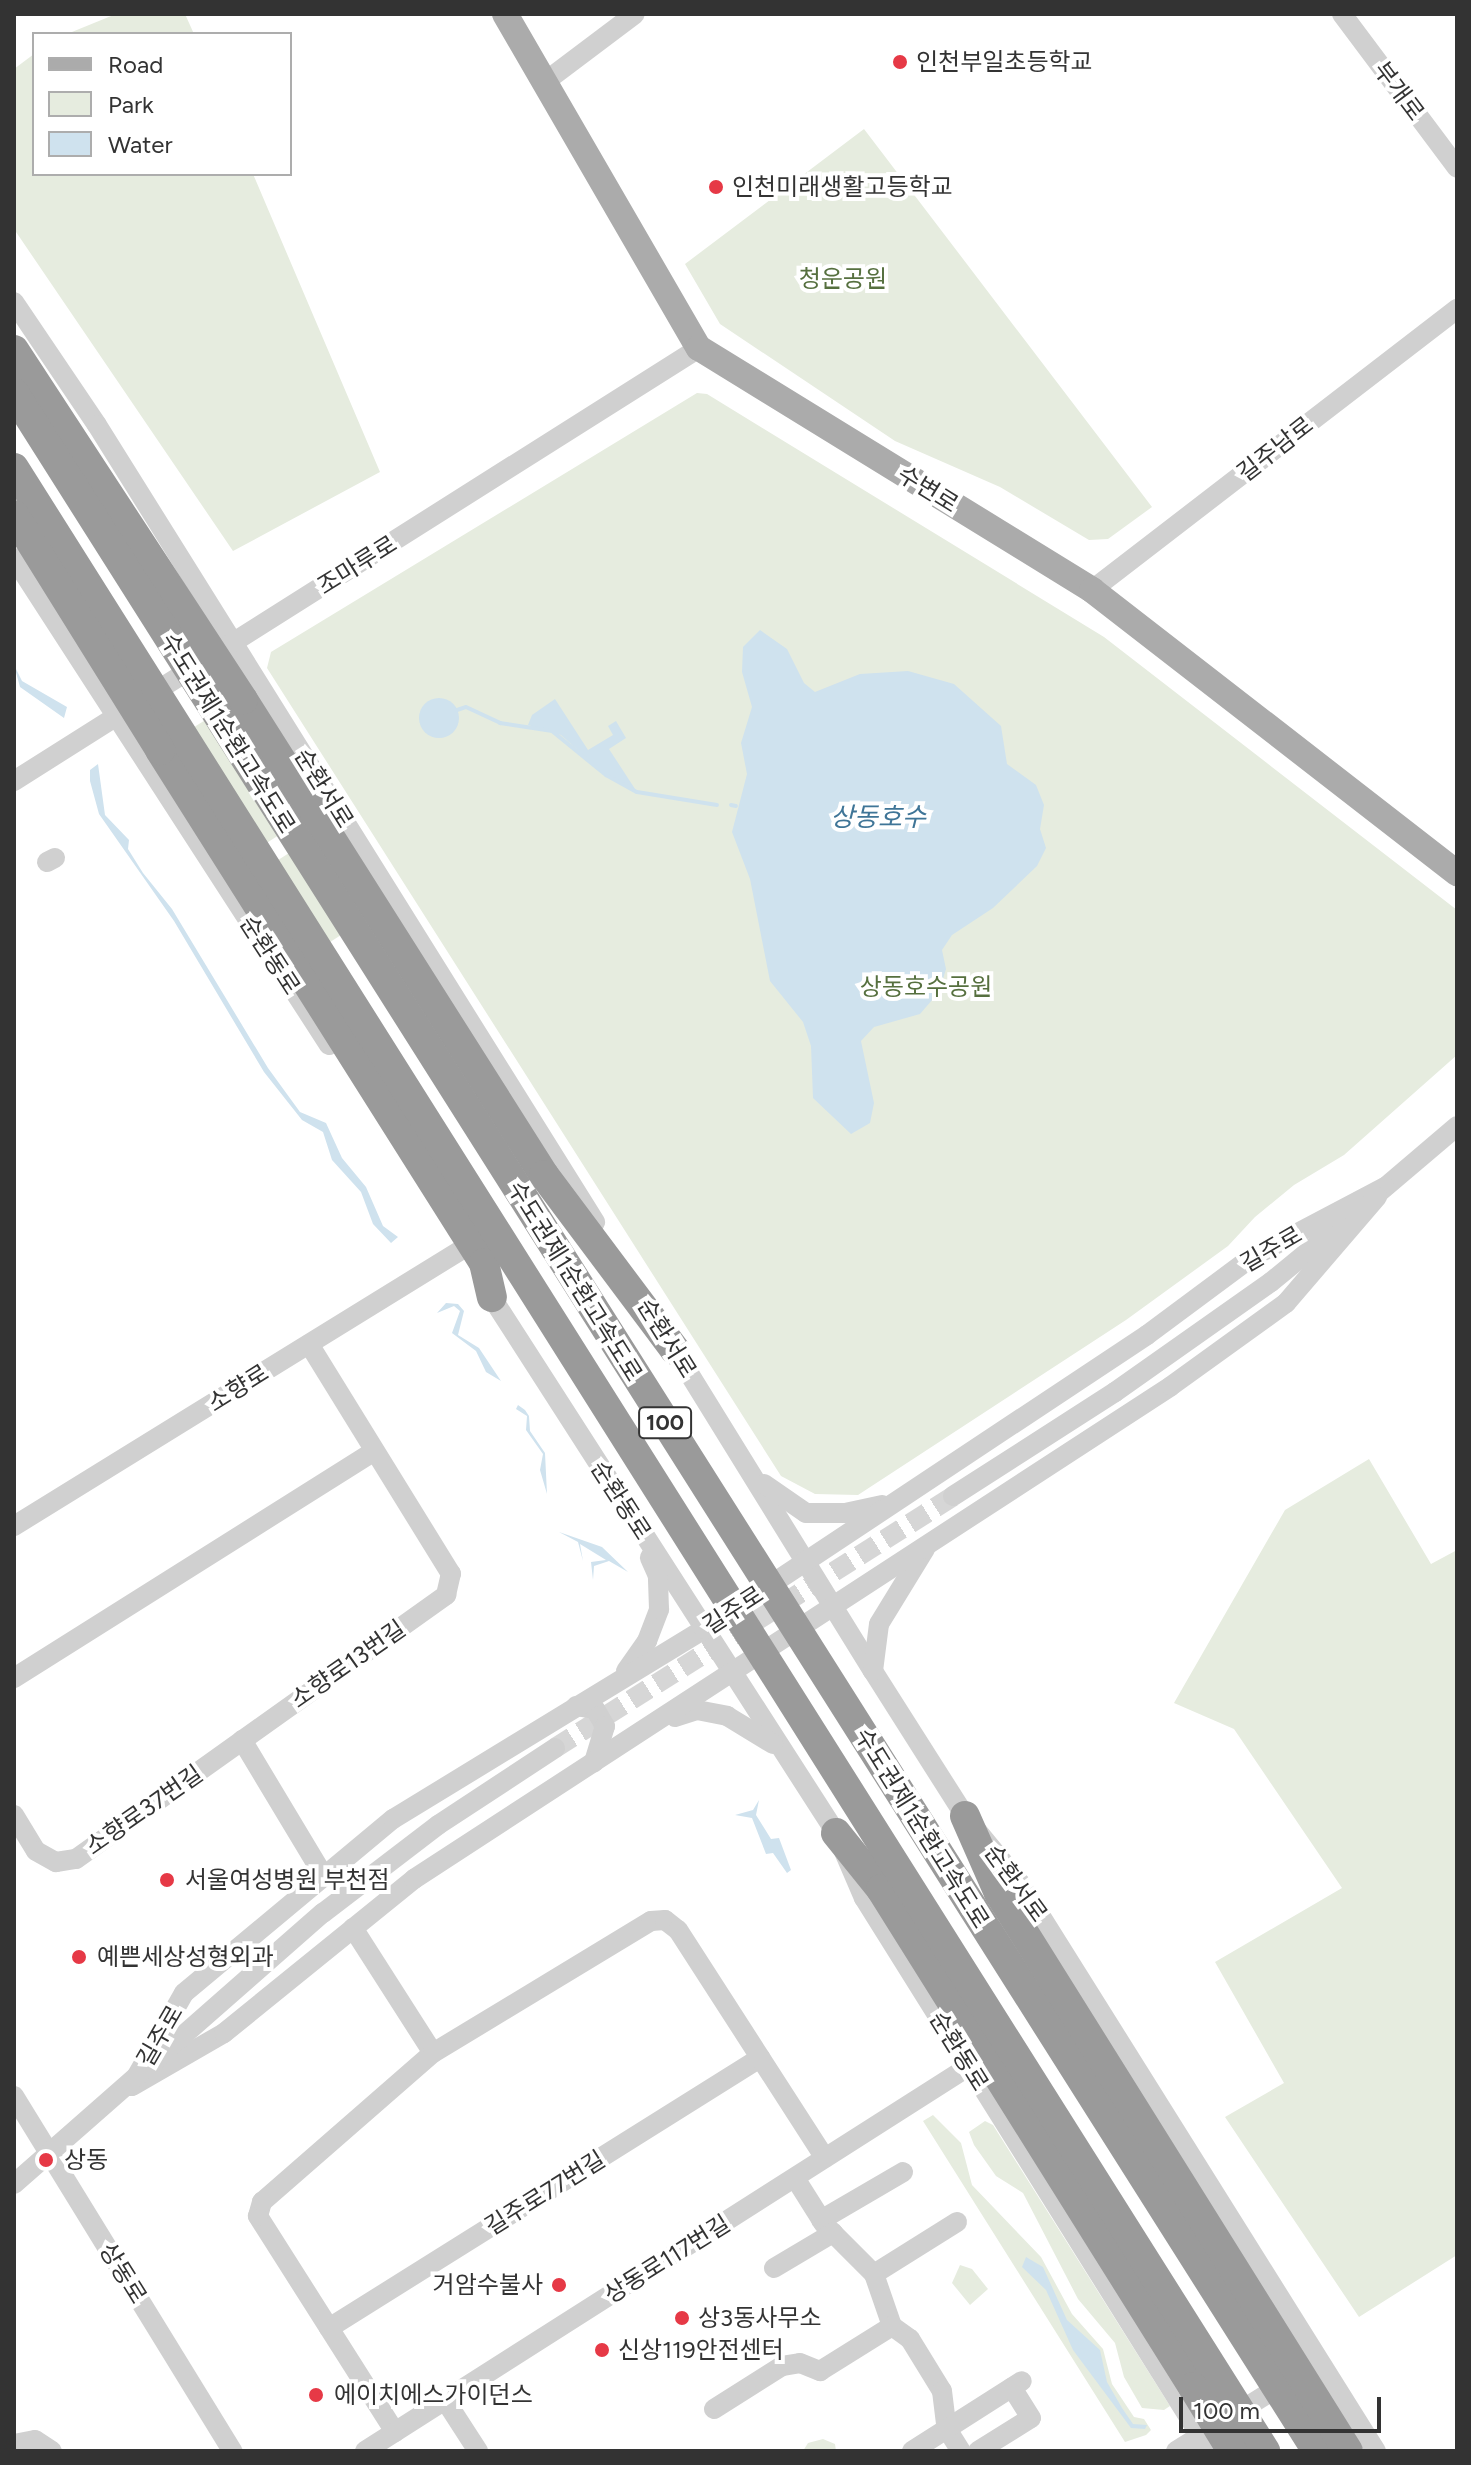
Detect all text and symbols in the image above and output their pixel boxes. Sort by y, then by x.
legend [32,32,292,176]
place label: 인천부일초등학교 [916,48,1093,76]
text: Road [108,50,163,79]
marker: 인천부일초등학교 [891,53,909,71]
street label: 부개로 [1368,56,1430,126]
text: Park [108,90,154,119]
text: Water [108,130,173,159]
place label: 인천미래생활고등학교 [732,173,953,201]
marker: 인천미래생활고등학교 [707,178,725,196]
park label: 청운공원 [799,265,887,293]
street label: 길주남로 [1231,410,1319,488]
street label: 수변로 [892,459,964,519]
street label: 조마루로 [312,529,402,601]
street label: 수도권제1순환고속도로 [155,628,301,838]
street label: 순환서로 [288,743,360,833]
water label: 상동호수 [830,802,926,834]
street label: 순환동로 [234,910,306,1000]
park label: 상동호수공원 [860,973,992,1001]
street label: 수도권제1순환고속도로 [502,1176,648,1386]
street label: 길주로 [1235,1220,1307,1278]
street label: 순환서로 [631,1293,703,1383]
street label: 소향로 [202,1358,274,1418]
road number: 100 [637,1405,693,1441]
street label: 순환동로 [585,1455,657,1545]
street label: 길주로 [697,1580,769,1640]
street label: 소향로13번길 [285,1614,411,1714]
street label: 수도권제1순환고속도로 [849,1723,995,1933]
street label: 소향로37번길 [80,1759,208,1861]
street label: 순환서로 [978,1839,1054,1927]
place label: 서울여성병원 부천점 [185,1866,390,1894]
marker: 서울여성병원 부천점 [156,1869,178,1891]
place label: 예쁜세상성형외과 [97,1943,274,1971]
marker: 예쁜세상성형외과 [68,1946,90,1968]
street label: 길주로 [131,2000,189,2072]
street label: 순환동로 [923,2006,995,2096]
street label: 길주로77번길 [480,2145,610,2241]
place label: 상동 [64,2146,108,2174]
marker: 상동 [35,2149,57,2171]
street label: 상동로117번길 [599,2209,735,2309]
street label: 상동로 [93,2237,153,2309]
place label: 거암수불사 [433,2271,543,2299]
marker: 거암수불사 [550,2276,568,2294]
place label: 상3동사무소 [698,2304,821,2332]
marker: 상3동사무소 [673,2309,691,2327]
place label: 신상119안전센터 [618,2336,784,2364]
marker: 신상119안전센터 [593,2341,611,2359]
place label: 에이치에스가이던스 [334,2381,533,2409]
scale bar [1183,2381,1385,2431]
marker: 에이치에스가이던스 [305,2384,327,2406]
text: 100 m [1193,2396,1260,2425]

